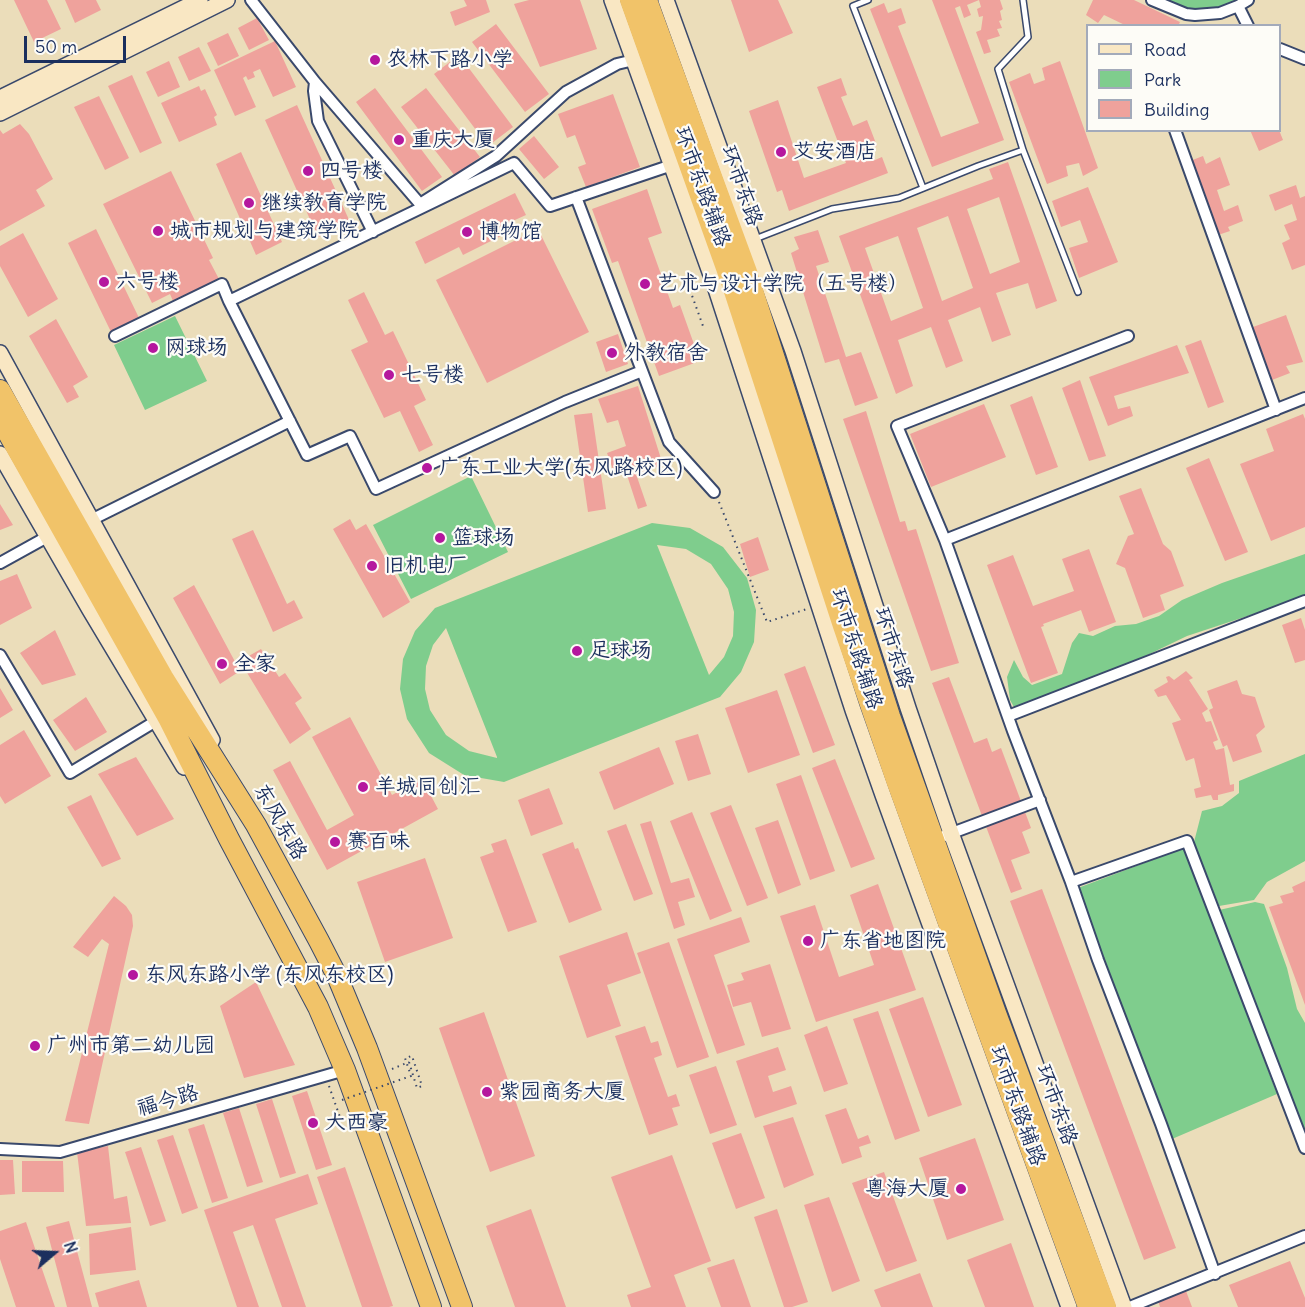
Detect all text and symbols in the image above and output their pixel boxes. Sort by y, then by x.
scale bar [27,24,129,62]
legend [1086,24,1281,132]
text: 50 m [35,35,77,58]
text: Road [1144,38,1186,61]
place label: 农林下路小学 [387,47,513,73]
marker: 农林下路小学 [368,53,382,67]
text: Park [1144,68,1181,91]
text: Building [1144,98,1209,121]
street label: 环市东路辅路 [669,123,735,251]
place label: 重庆大厦 [411,127,495,153]
marker: 重庆大厦 [392,133,406,147]
place label: 艾安酒店 [793,139,877,165]
street label: 环市东路 [715,142,767,230]
marker: 艾安酒店 [774,145,788,159]
place label: 四号楼 [320,158,383,184]
marker: 四号楼 [301,164,315,178]
place label: 继续教育学院 [261,190,387,216]
marker: 继续教育学院 [242,196,256,210]
place label: 城市规划与建筑学院 [170,218,359,244]
place label: 博物馆 [479,219,542,245]
marker: 城市规划与建筑学院 [151,224,165,238]
marker: 博物馆 [460,225,474,239]
place label: 六号楼 [116,269,179,295]
place label: 艺术与设计学院（五号楼） [657,271,909,297]
marker: 六号楼 [97,275,111,289]
marker: 艺术与设计学院（五号楼） [638,277,652,291]
place label: 网球场 [165,335,228,361]
place label: 外教宿舍 [624,340,708,366]
marker: 网球场 [146,341,160,355]
marker: 外教宿舍 [605,346,619,360]
place label: 七号楼 [401,362,464,388]
marker: 七号楼 [382,368,396,382]
place label: 广东工业大学(东风路校区) [439,455,683,481]
marker: 广东工业大学(东风路校区) [420,461,434,475]
place label: 篮球场 [452,525,515,551]
marker: 篮球场 [433,531,447,545]
place label: 旧机电厂 [384,553,468,579]
marker: 旧机电厂 [365,559,379,573]
street label: 环市东路辅路 [825,585,887,713]
street label: 环市东路 [868,604,918,692]
place label: 足球场 [589,638,652,664]
marker: 足球场 [570,644,584,658]
place label: 全家 [234,651,276,677]
marker: 全家 [215,657,229,671]
place label: 羊城同创汇 [375,774,480,800]
street label: 东风东路 [248,779,312,865]
marker: 羊城同创汇 [356,780,370,794]
place label: 赛百味 [347,829,410,855]
marker: 赛百味 [328,835,342,849]
place label: 广东省地图院 [820,928,946,954]
marker: 广东省地图院 [801,934,815,948]
place label: 东风东路小学 (东风东校区) [145,962,394,988]
marker: 东风东路小学 (东风东校区) [126,968,140,982]
place label: 广州市第二幼儿园 [47,1033,215,1059]
marker: 广州市第二幼儿园 [28,1039,42,1053]
street label: 环市东路辅路 [984,1042,1050,1170]
street label: 环市东路 [1030,1061,1082,1149]
place label: 紫园商务大厦 [499,1079,625,1105]
street label: 福今路 [134,1080,202,1122]
marker: 紫园商务大厦 [480,1085,494,1099]
place label: 大西豪 [325,1110,388,1136]
marker: 大西豪 [306,1116,320,1130]
place label: 粤海大厦 [865,1176,949,1202]
marker: 粤海大厦 [954,1182,968,1196]
north arrow [24,1223,84,1283]
text: N [60,1239,82,1256]

